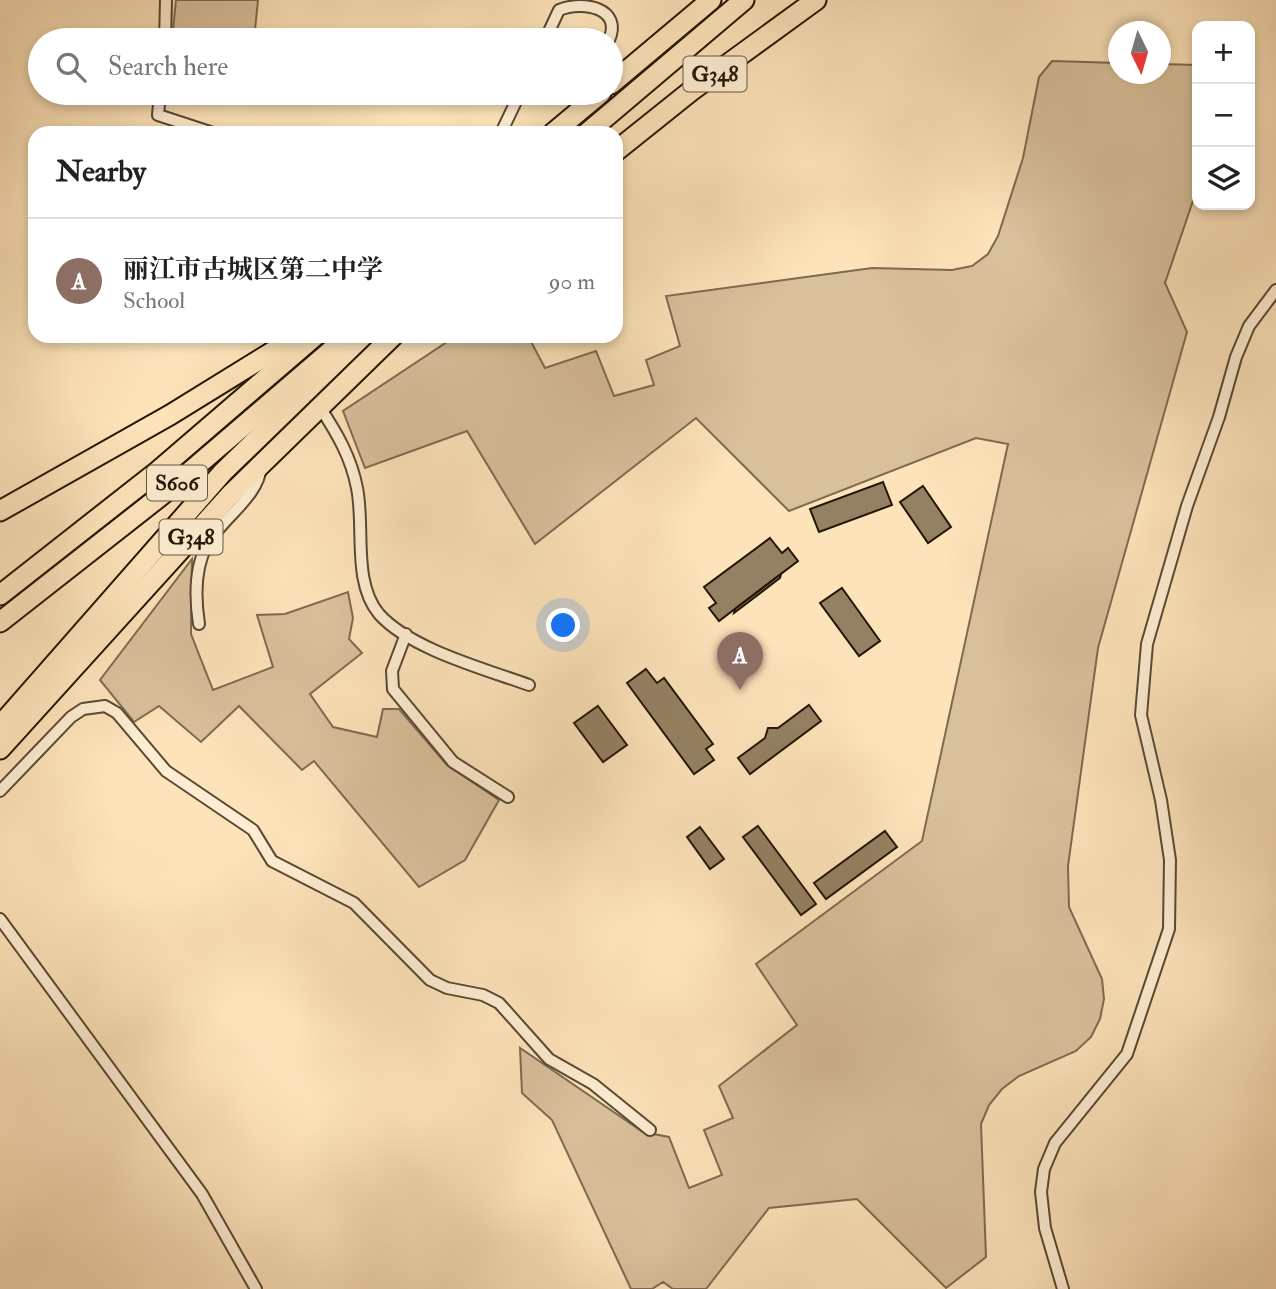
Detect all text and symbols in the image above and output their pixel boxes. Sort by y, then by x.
north arrow [1108,21,1171,84]
map controls [1192,21,1255,210]
button: + [1192,21,1255,84]
search box [28,28,623,105]
icon: search [52,48,90,86]
text: Search here [108,51,228,83]
road number: G348 [684,56,746,92]
button: − [1192,84,1255,147]
button: layers [1192,147,1255,210]
text: Nearby [56,153,146,190]
text: 丽江市古城区第二中学 [123,254,383,286]
text: A [72,267,86,296]
text: 90 m [549,267,595,296]
text: School [123,286,185,315]
road number: S606 [147,466,207,500]
road number: G348 [160,520,222,554]
your location [546,608,580,642]
pin: A [717,632,763,690]

